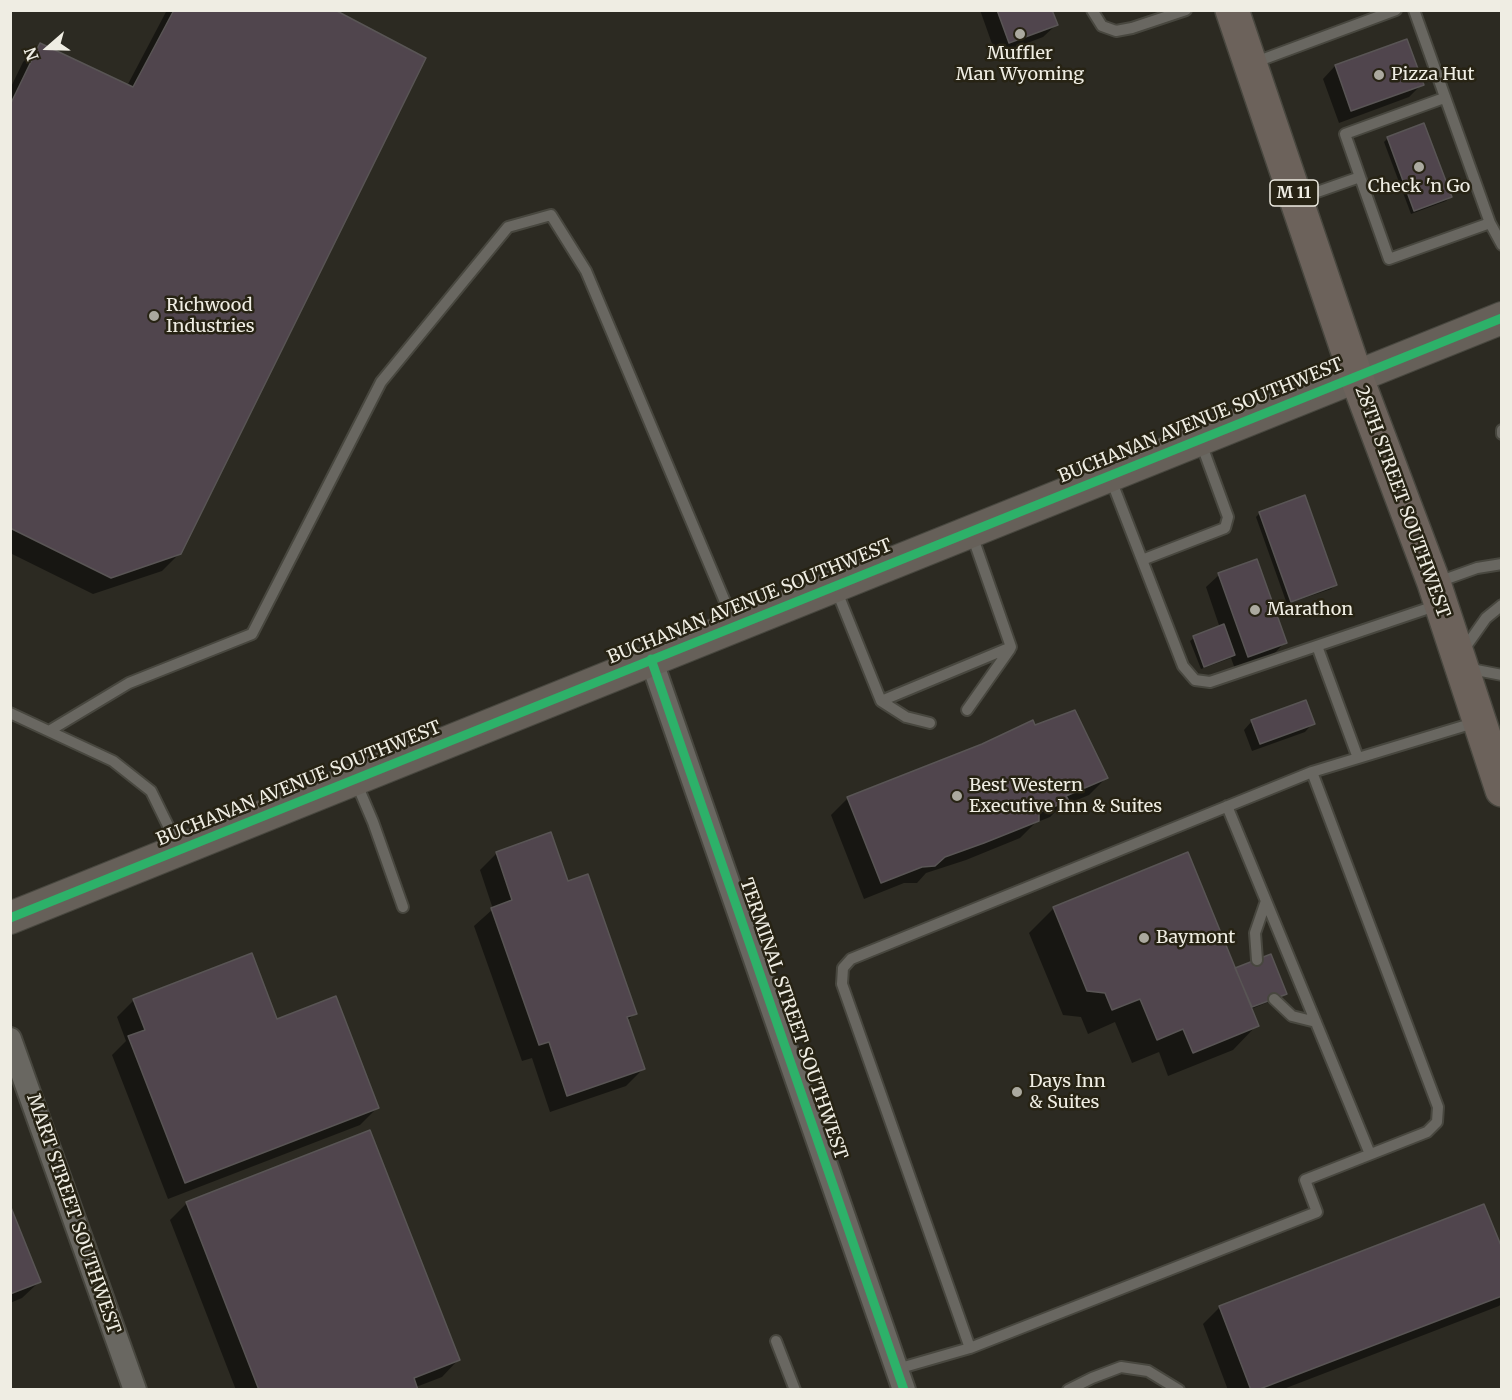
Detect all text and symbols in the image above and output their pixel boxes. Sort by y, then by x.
north arrow [18,18,78,78]
marker: Muffler Man Wyoming [1013,27,1027,41]
place label: Muffler Man Wyoming [956,43,1084,86]
text: N [20,45,43,64]
place label: Pizza Hut [1391,64,1474,86]
marker: Pizza Hut [1372,68,1386,82]
marker: Check 'n Go [1412,160,1426,174]
place label: Check 'n Go [1368,176,1470,198]
road number: M 11 [1270,180,1318,206]
place label: Richwood Industries [166,295,255,338]
marker: Richwood Industries [147,309,161,323]
street label: BUCHANAN AVENUE SOUTHWEST [1056,354,1346,488]
street label: 28TH STREET SOUTHWEST [1350,383,1454,621]
street label: BUCHANAN AVENUE SOUTHWEST [605,535,895,669]
place label: Marathon [1267,599,1353,621]
marker: Marathon [1248,603,1262,617]
street label: BUCHANAN AVENUE SOUTHWEST [154,717,444,851]
place label: Best Western Executive Inn & Suites [969,775,1162,818]
marker: Best Western Executive Inn & Suites [950,789,964,803]
street label: TERMINAL STREET SOUTHWEST [735,876,851,1162]
place label: Baymont [1156,927,1235,949]
marker: Baymont [1137,931,1151,945]
place label: Days Inn & Suites [1029,1071,1106,1114]
marker: Days Inn & Suites [1010,1085,1024,1099]
street label: MART STREET SOUTHWEST [22,1091,124,1337]

